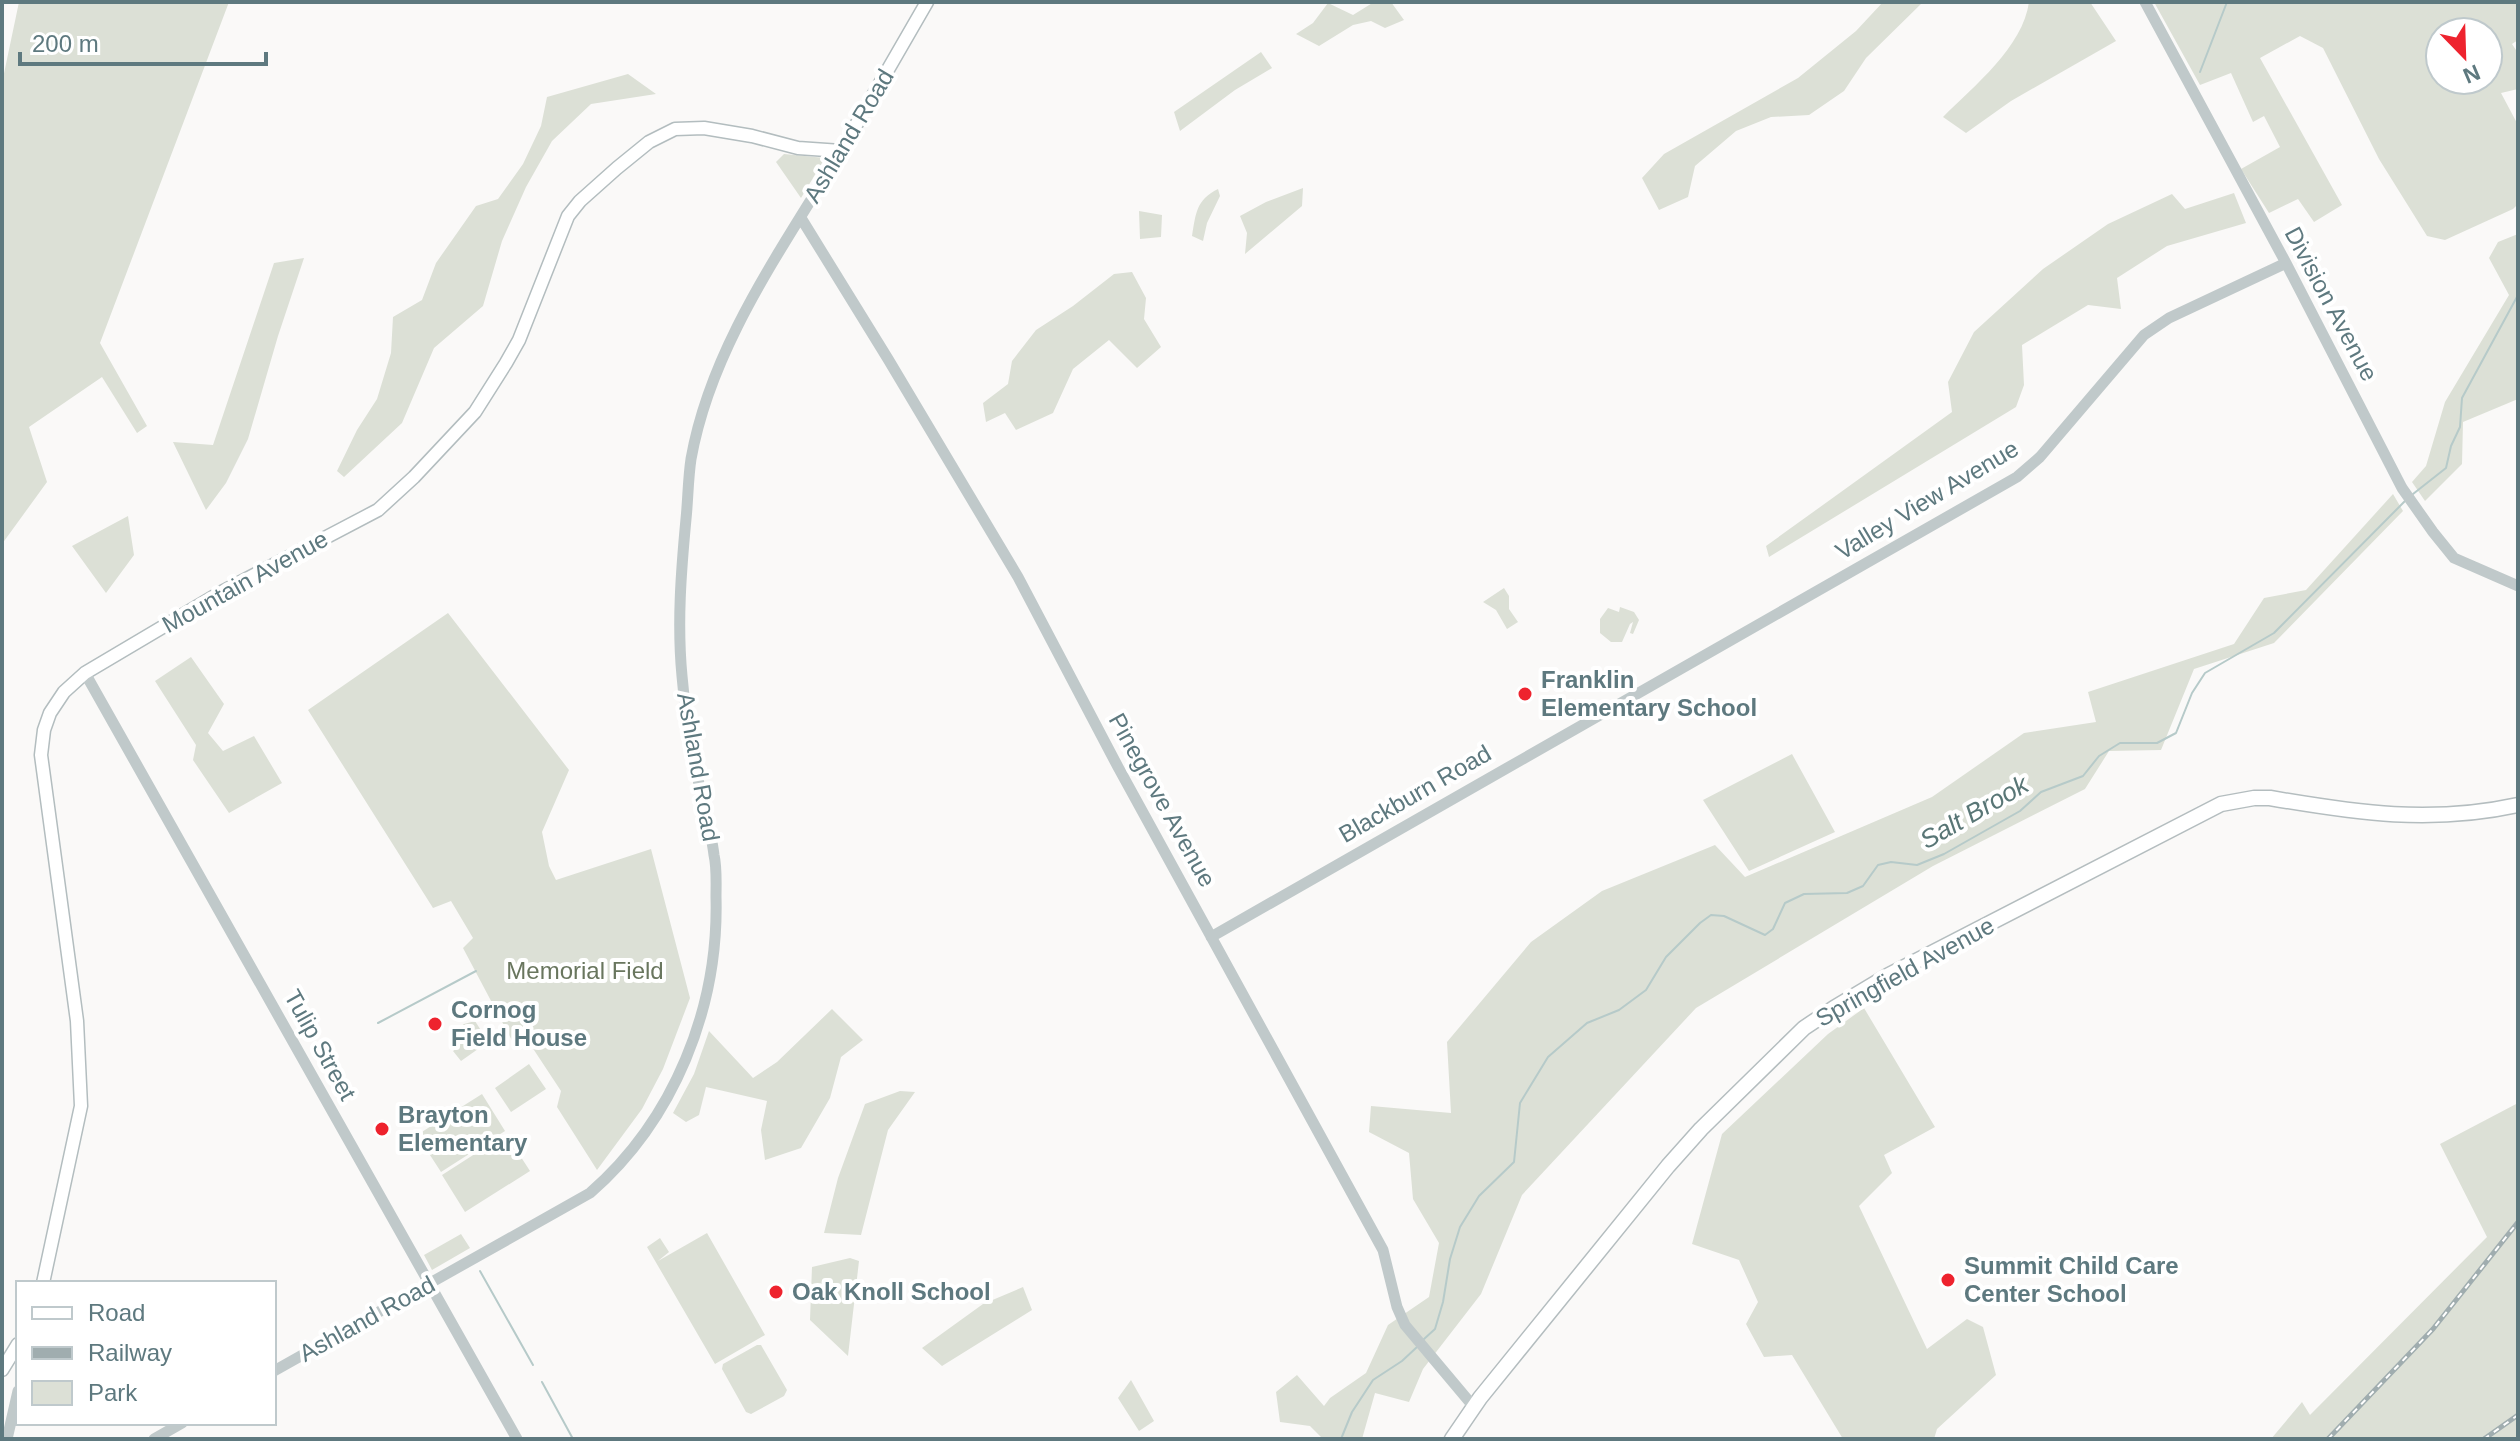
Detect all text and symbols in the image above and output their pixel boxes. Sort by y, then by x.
scale bar [20,16,266,66]
north arrow [2424,16,2504,96]
text: 200 m [32,30,99,57]
text: N [2459,59,2484,89]
street label: Ashland Road [798,64,899,207]
street label: Division Avenue [2280,222,2383,385]
street label: Valley View Avenue [1831,434,2023,565]
street label: Mountain Avenue [157,525,332,638]
place label: Franklin Elementary School [1541,666,1757,721]
marker: Franklin Elementary School [1516,685,1534,703]
street label: Ashland Road [672,690,725,844]
street label: Pinegrove Avenue [1104,708,1221,891]
street label: Blackburn Road [1334,739,1495,848]
water label: Salt Brook [1915,768,2035,855]
street label: Springfield Avenue [1811,911,1999,1032]
park label: Memorial Field [506,957,664,984]
street label: Tulip Street [279,985,362,1105]
place label: Cornog Field House [451,996,587,1051]
marker: Cornog Field House [426,1015,444,1033]
place label: Brayton Elementary [398,1101,528,1156]
marker: Brayton Elementary [373,1120,391,1138]
place label: Summit Child Care Center School [1964,1252,2179,1307]
street label: Ashland Road [294,1270,439,1367]
marker: Summit Child Care Center School [1939,1271,1957,1289]
place label: Oak Knoll School [792,1278,991,1305]
legend [16,1281,276,1425]
marker: Oak Knoll School [767,1283,785,1301]
text: Road [88,1299,145,1326]
text: Railway [88,1339,172,1366]
text: Park [88,1379,138,1406]

